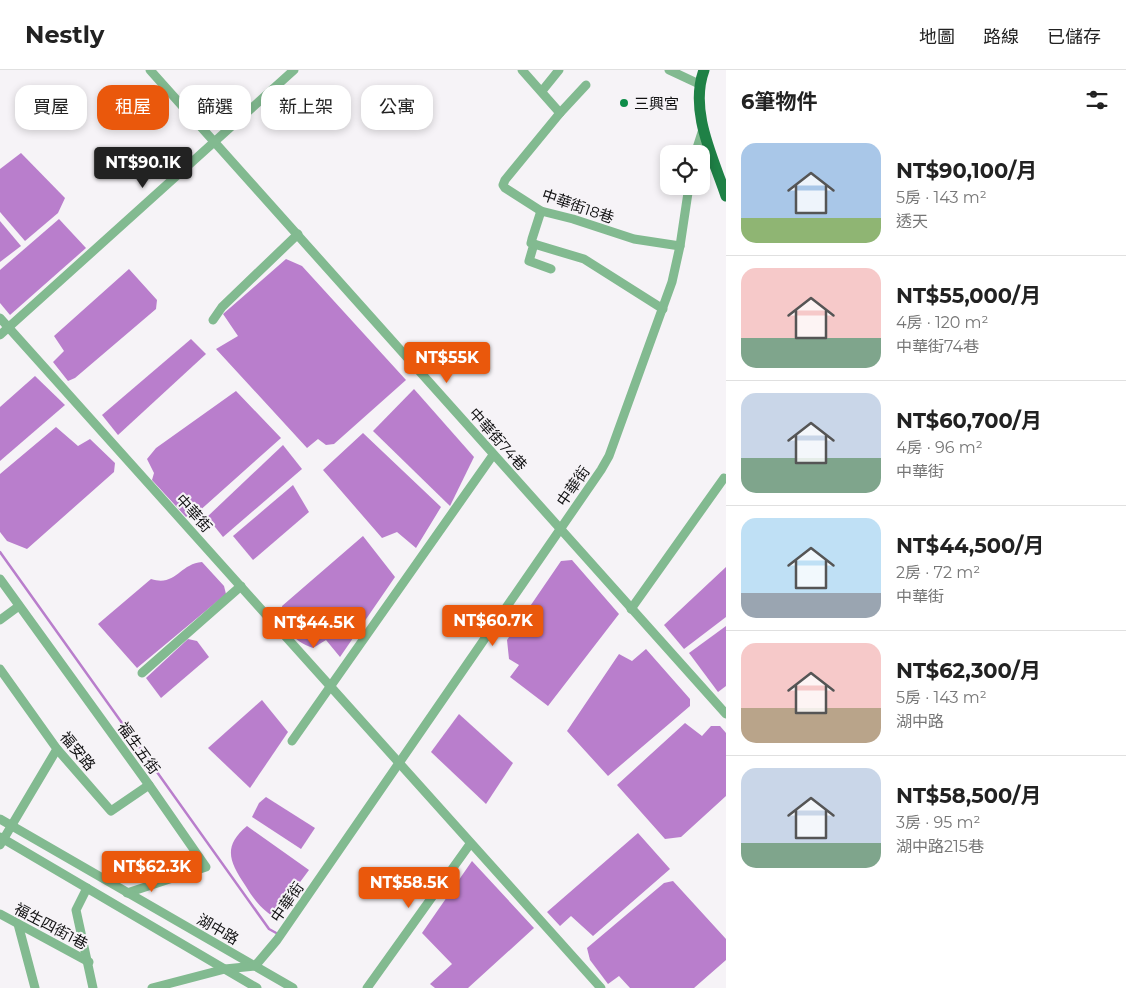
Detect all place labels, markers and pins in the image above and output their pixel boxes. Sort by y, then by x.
place label: 三興宮 [634,94,679,113]
marker: 三興宮 [618,97,630,109]
pin: NT$90.1K [91,146,195,189]
pin: NT$55K [406,342,488,384]
pin: NT$60.7K [441,604,545,647]
pin: NT$44.5K [262,606,366,649]
pin: NT$62.3K [100,850,204,893]
pin: NT$58.5K [357,866,461,909]

